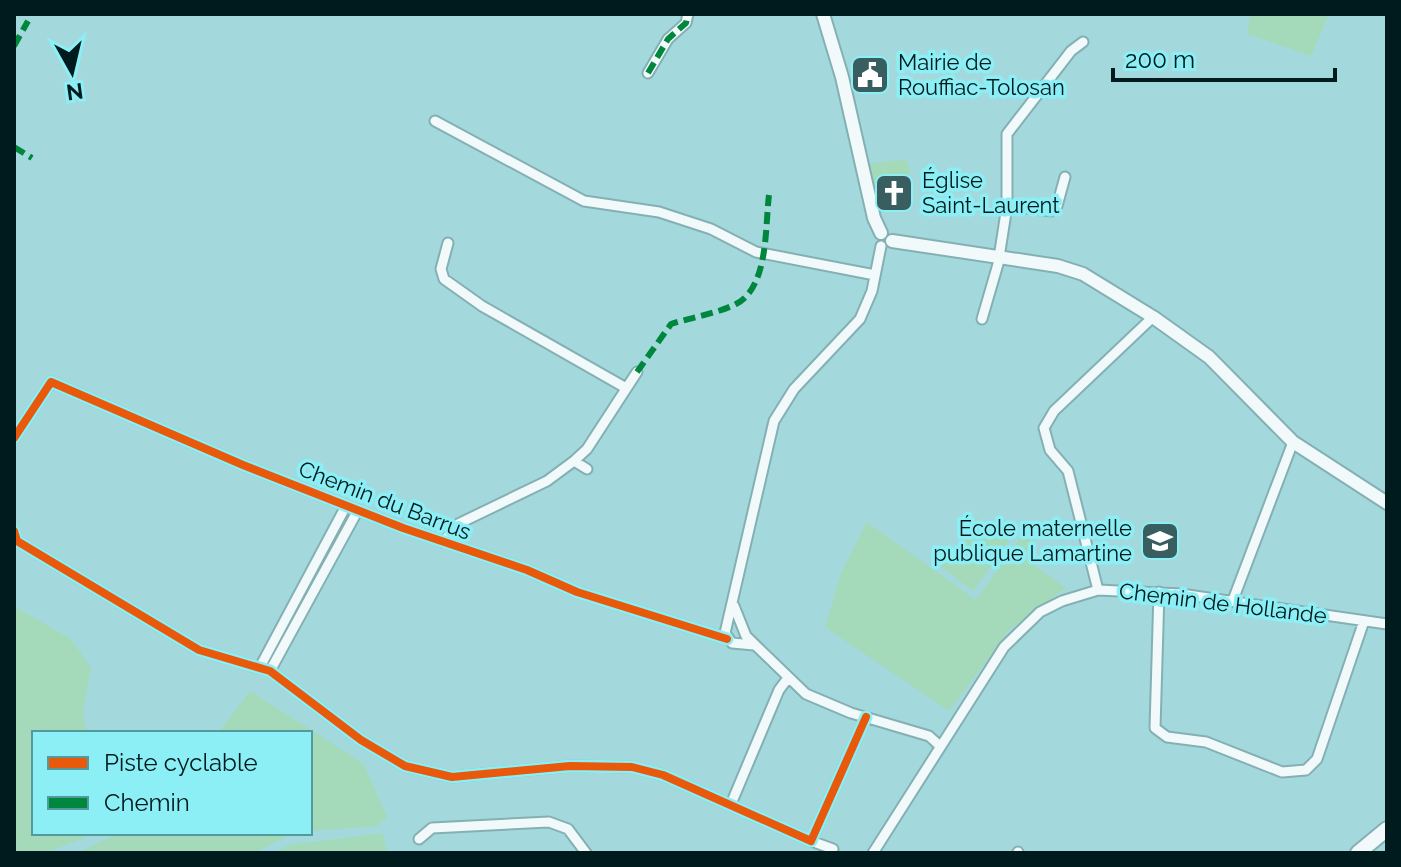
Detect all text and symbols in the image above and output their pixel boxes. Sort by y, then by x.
north arrow [32,32,112,112]
scale bar [1113,32,1335,82]
text: 200 m [1125,45,1195,74]
place label: Mairie de Rouffiac-Tolosan [898,49,1065,100]
public building icon: Mairie de Rouffiac-Tolosan [849,54,891,96]
text: N [65,78,85,106]
place label: Église Saint-Laurent [922,167,1060,218]
church icon: Église Saint-Laurent [873,172,915,214]
street label: Chemin du Barrus [295,455,475,545]
place label: École maternelle publique Lamartine [933,515,1132,566]
school or university icon: École maternelle publique Lamartine [1139,520,1181,562]
street label: Chemin de Hollande [1118,577,1328,629]
legend [32,731,312,835]
text: Piste cyclable [104,748,258,777]
text: Chemin [104,788,190,817]

